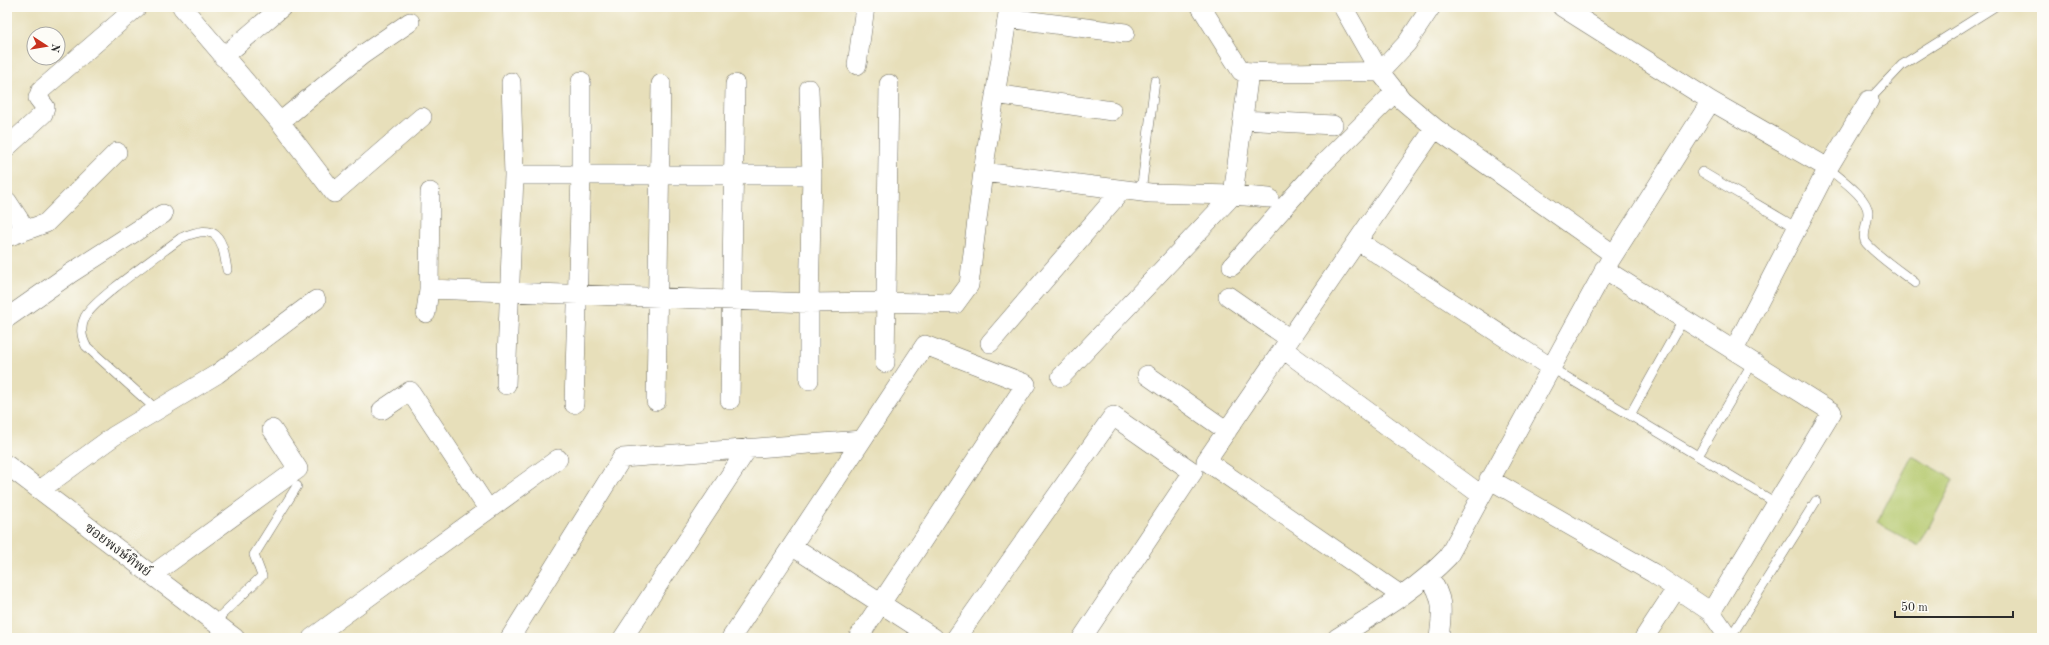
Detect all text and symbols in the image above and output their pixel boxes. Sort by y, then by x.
north arrow [26,26,66,66]
text: N [48,43,61,54]
street label: ซอยพงษ์ทิพย์ [82,518,156,579]
scale bar [1895,593,2013,619]
text: 50 m [1901,601,1928,614]

